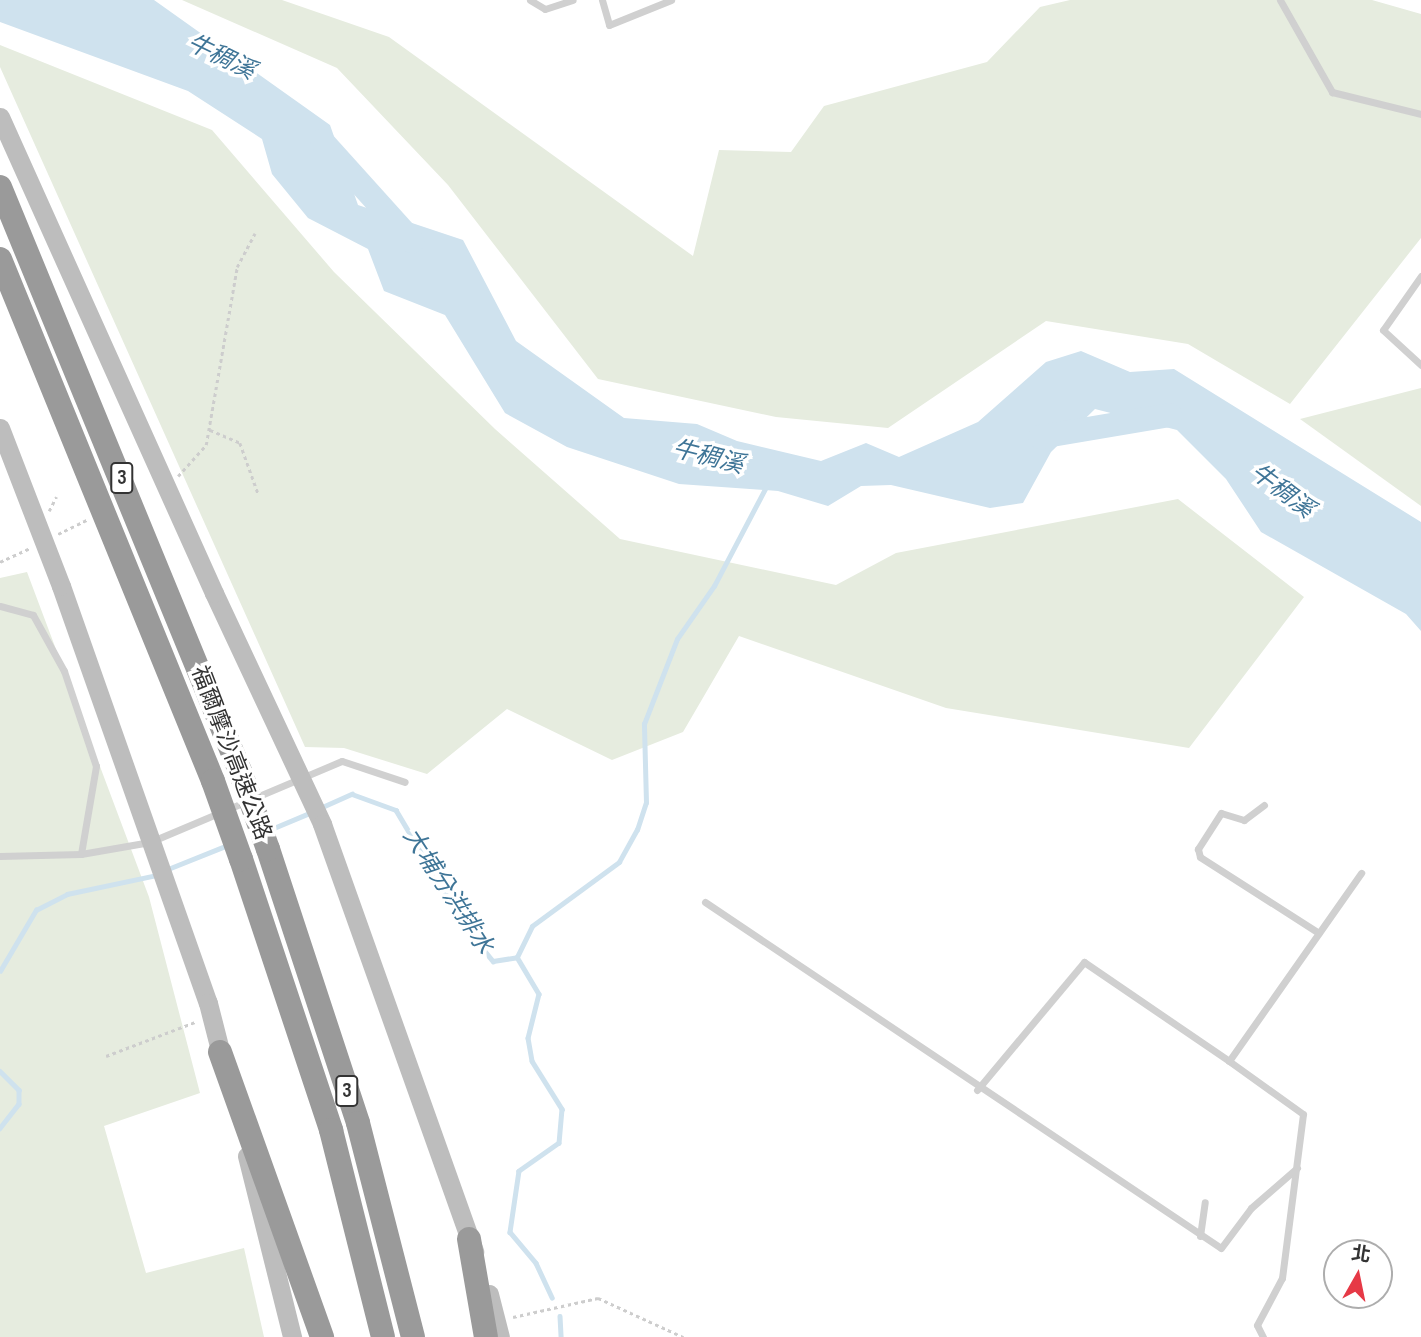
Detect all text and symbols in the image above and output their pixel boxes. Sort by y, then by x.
water label: 牛稠溪 [182,28,260,86]
water label: 牛稠溪 [670,434,746,480]
water label: 牛稠溪 [1245,458,1319,524]
road number: 3 [110,461,134,496]
street label: 福爾摩沙高速公路 [185,662,277,844]
water label: 大埔分洪排水 [397,823,499,959]
road number: 3 [335,1074,359,1108]
north arrow [1323,1239,1393,1309]
text: 北 [1350,1242,1372,1268]

